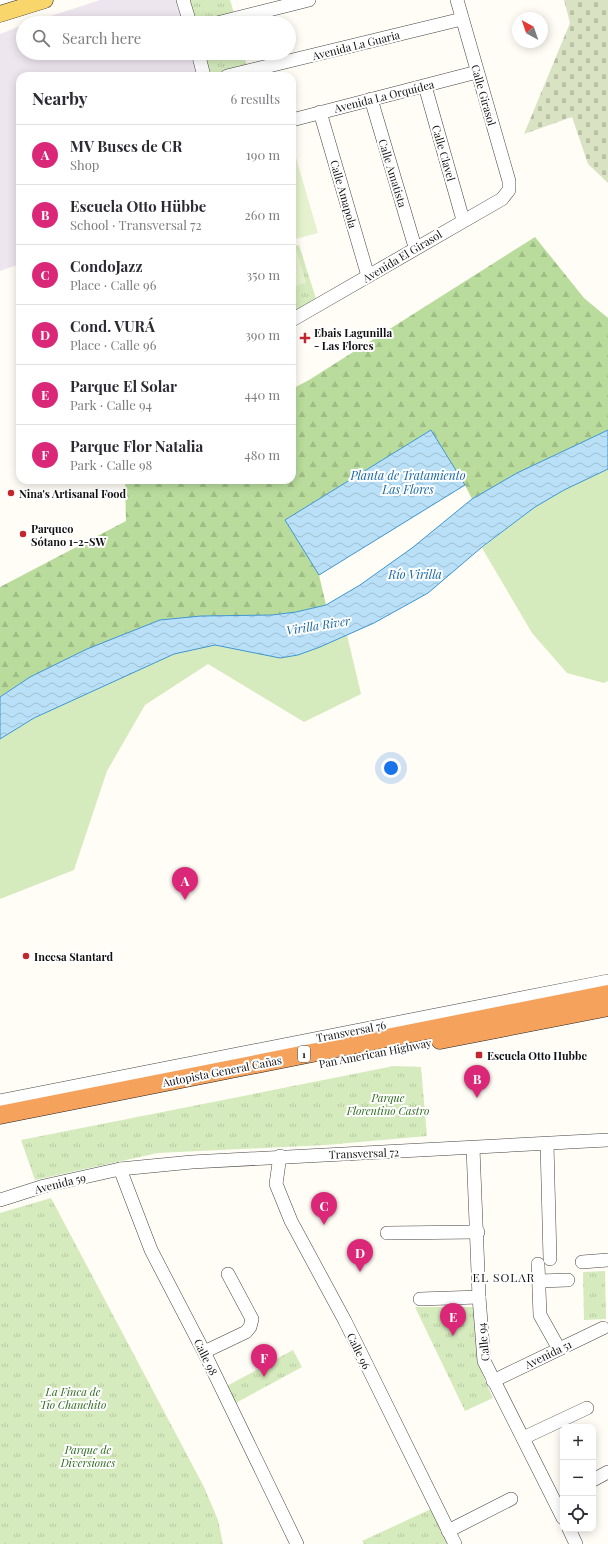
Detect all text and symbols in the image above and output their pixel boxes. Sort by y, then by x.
north arrow [512,12,548,48]
search box [16,16,296,60]
icon: search [30,27,52,49]
street label: Avenida La Guaria [310,27,402,63]
text: Search here [62,28,141,48]
street label: Calle Girasol [468,63,500,127]
street label: Avenida La Orquídea [331,76,436,116]
text: Nearby [32,87,87,109]
text: 6 results [230,90,280,107]
street label: Calle Clavel [429,123,459,183]
text: MV Buses de CR [70,136,182,156]
street label: Calle Amatista [375,137,411,210]
text: A [41,146,49,163]
text: 190 m [246,146,280,163]
text: Shop [70,156,99,173]
street label: Calle Amapola [327,158,361,230]
text: Escuela Otto Hübbe [70,196,206,216]
text: B [41,206,49,223]
text: 260 m [244,206,280,223]
text: School · Transversal 72 [70,216,202,233]
street label: Avenida El Girasol [359,226,444,286]
text: CondoJazz [70,256,143,276]
text: C [40,266,50,283]
text: 350 m [246,266,280,283]
text: Place · Calle 96 [70,276,156,293]
text: Cond. VURÁ [70,316,155,336]
place label: Ebais Lagunilla - Las Flores [314,325,393,353]
text: D [40,326,50,343]
text: 390 m [245,326,280,343]
marker: Ebais Lagunilla - Las Flores [299,332,311,344]
text: Place · Calle 96 [70,336,156,353]
text: Parque El Solar [70,376,177,396]
text: E [41,386,49,403]
text: 440 m [245,386,280,403]
text: Park · Calle 94 [70,396,152,413]
text: Parque Flor Natalia [70,436,203,456]
text: F [41,446,49,463]
text: 480 m [244,446,280,463]
text: Park · Calle 98 [70,456,152,473]
water label: Planta de Tratamiento Las Flores [349,467,466,497]
place label: Nina's Artisanal Food [19,486,127,501]
marker: Nina's Artisanal Food [6,488,16,498]
place label: Parqueo Sótano 1-2-SW [31,521,106,549]
marker: Parqueo Sótano 1-2-SW [18,529,28,539]
water label: Río Virilla [387,566,442,582]
water label: Virilla River [285,612,352,638]
your location [381,758,401,778]
pin: A [172,867,198,900]
place label: Incesa Stantard [34,949,113,964]
marker: Incesa Stantard [21,951,31,961]
street label: Transversal 76 [315,1017,388,1045]
street label: Pan American Highway [317,1035,433,1071]
road number: 1 [298,1046,310,1062]
place label: Escuela Otto Hubbe [487,1048,587,1063]
marker: Escuela Otto Hubbe [474,1050,484,1060]
street label: Autopista General Cañas [160,1052,283,1090]
pin: B [464,1065,490,1098]
park label: Parque Florentino Castro [346,1090,429,1118]
street label: Transversal 72 [329,1144,399,1162]
street label: Avenida 59 [32,1169,88,1197]
pin: C [311,1192,337,1225]
pin: D [347,1239,373,1272]
district label: EL SOLAR [473,1269,535,1285]
pin: E [440,1303,466,1336]
street label: Calle 94 [473,1321,492,1362]
street label: Calle 96 [344,1330,374,1372]
street label: Calle 98 [191,1336,221,1378]
street label: Avenida 51 [521,1336,574,1372]
pin: F [251,1344,277,1377]
park label: La Finca de Tío Chanchito [40,1384,106,1412]
map controls [560,1424,596,1532]
button: + [560,1424,596,1460]
park label: Parque de Diversiones [60,1442,116,1470]
button: − [560,1460,596,1496]
button: locate [560,1496,596,1532]

